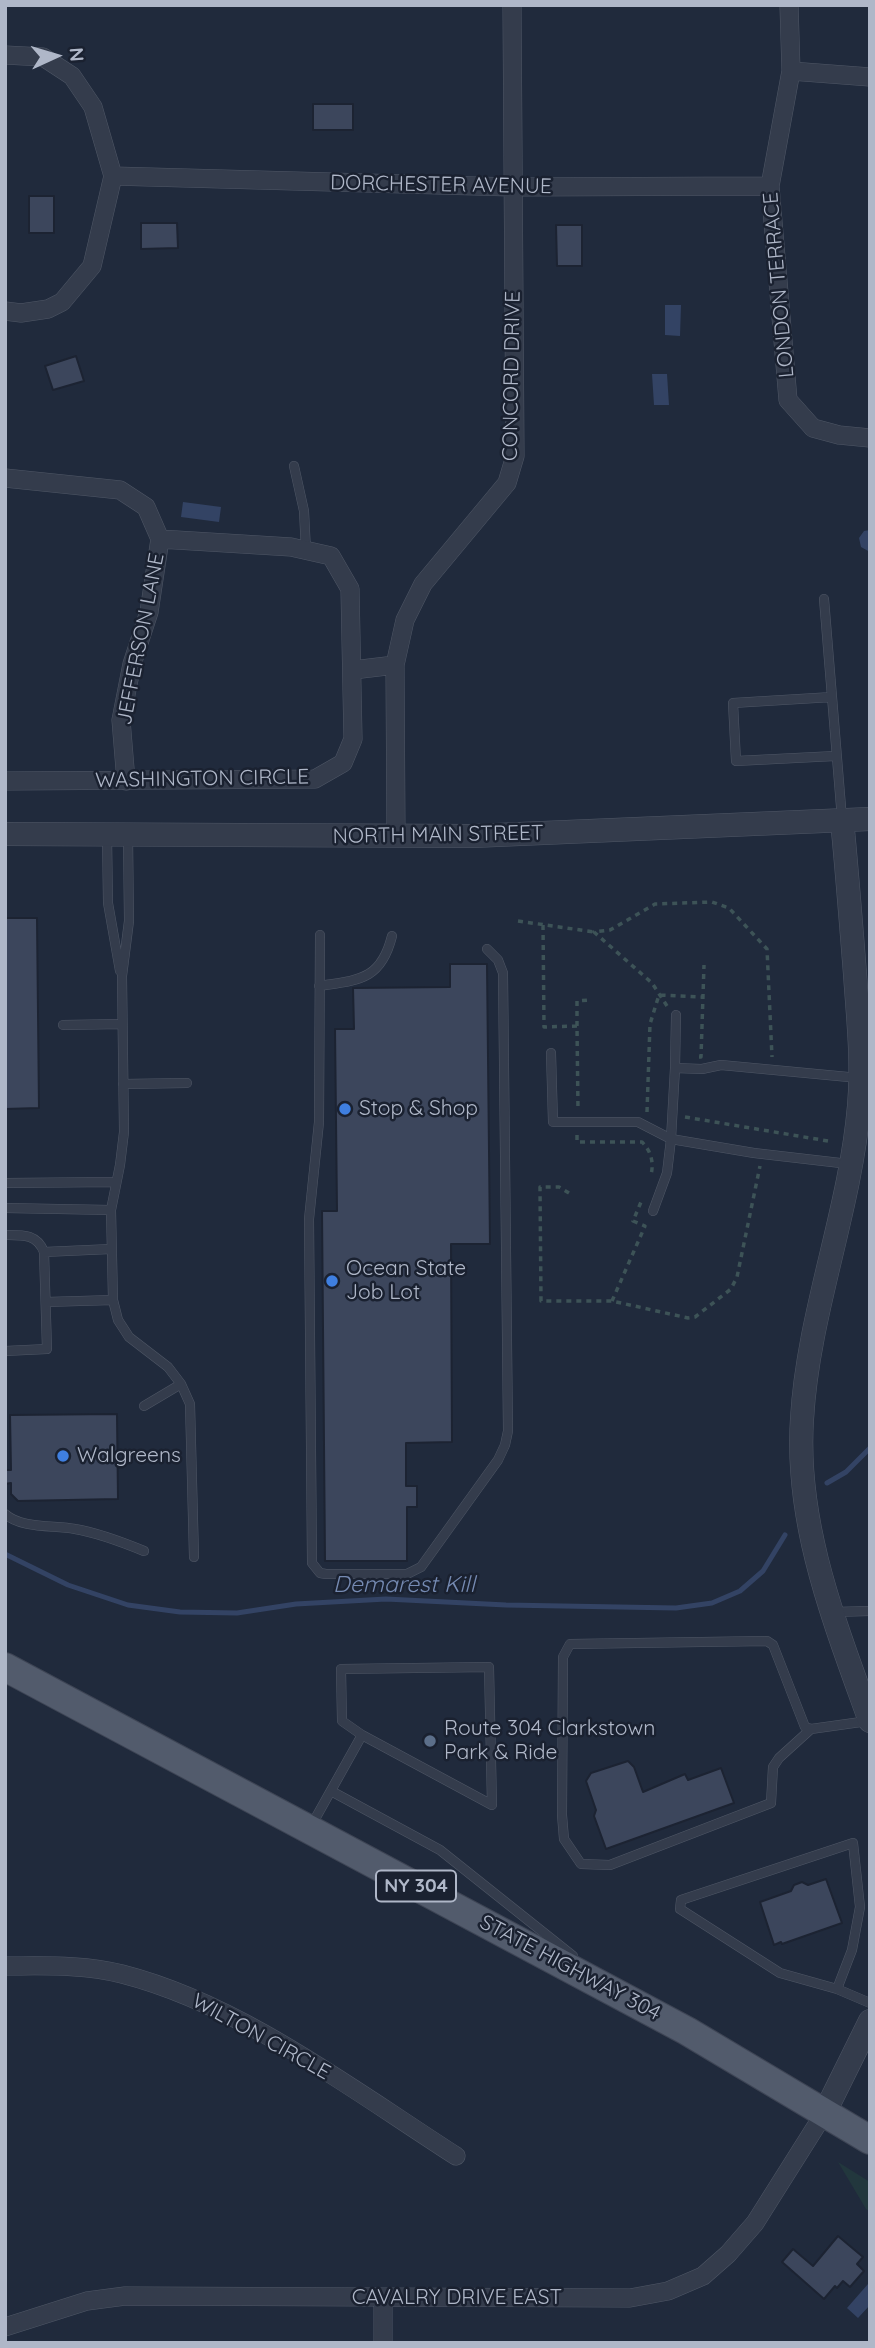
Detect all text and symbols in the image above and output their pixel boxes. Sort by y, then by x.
north arrow [21,21,91,91]
text: N [64,47,89,62]
street label: DORCHESTER AVENUE [330,170,552,200]
street label: LONDON TERRACE [758,191,800,379]
street label: CONCORD DRIVE [498,291,526,461]
street label: JEFFERSON LANE [112,551,170,727]
street label: WASHINGTON CIRCLE [95,765,309,793]
street label: NORTH MAIN STREET [332,821,544,849]
place label: Stop & Shop [359,1096,478,1122]
marker: Stop & Shop [337,1101,353,1117]
place label: Ocean State Job Lot [346,1256,466,1306]
marker: Ocean State Job Lot [324,1273,340,1289]
place label: Walgreens [77,1443,181,1469]
marker: Walgreens [55,1448,71,1464]
water label: Demarest Kill [333,1571,475,1599]
place label: Route 304 Clarkstown Park & Ride [444,1716,655,1766]
marker: Route 304 Clarkstown Park & Ride [422,1733,438,1749]
road number: NY 304 [376,1870,456,1902]
street label: STATE HIGHWAY 304 [475,1910,665,2026]
street label: WILTON CIRCLE [187,1989,335,2085]
street label: CAVALRY DRIVE EAST [352,2285,562,2311]

